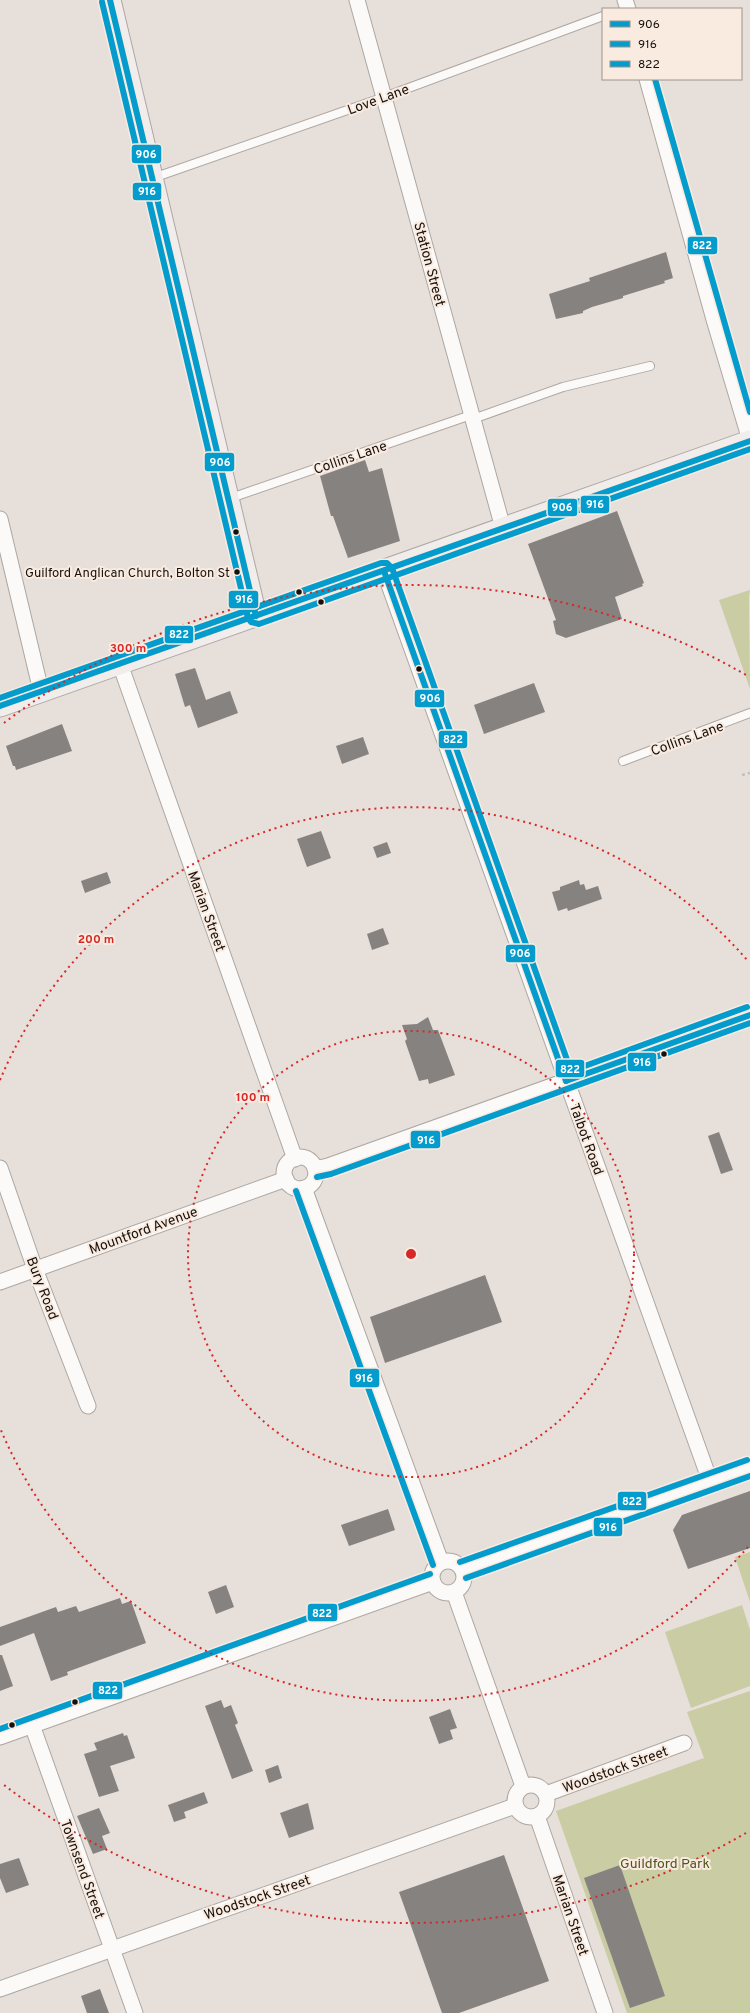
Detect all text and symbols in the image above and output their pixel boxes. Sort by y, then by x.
legend [602,8,742,80]
text: 906 [638,17,660,33]
text: 916 [638,37,657,53]
text: 822 [638,57,660,73]
street label: Love Lane [345,81,412,119]
line badge: 906 [131,144,162,164]
text: 906 [136,148,157,162]
line badge: 916 [132,182,162,201]
text: 916 [138,185,156,199]
street label: Station Street [409,220,448,308]
line badge: 822 [687,236,718,255]
text: 822 [692,239,712,253]
street label: Collins Lane [312,438,389,479]
line badge: 906 [204,452,235,472]
text: 906 [210,456,231,470]
line badge: 916 [580,495,610,514]
line badge: 906 [547,498,578,517]
text: 916 [586,498,604,512]
text: 906 [552,501,573,515]
unlabelled marker [231,527,241,537]
place label: Guilford Anglican Church, Bolton St [25,566,230,582]
marker: Guilford Anglican Church, Bolton St [232,567,242,577]
unlabelled marker [294,587,304,597]
line badge: 916 [228,590,259,609]
text: 916 [235,593,253,607]
unlabelled marker [316,597,326,607]
line badge: 822 [164,625,194,644]
text: 822 [169,628,189,642]
text: 300 m [110,641,146,657]
unlabelled marker [414,664,424,674]
line badge: 906 [414,689,445,708]
text: 906 [420,692,441,706]
street label: Collins Lane [649,718,726,760]
line badge: 822 [438,730,468,749]
text: 822 [443,733,463,747]
street label: Marian Street [183,869,228,954]
text: 200 m [78,932,114,948]
line badge: 906 [505,944,536,963]
text: 906 [510,947,531,961]
unlabelled marker [659,1049,669,1059]
line badge: 916 [627,1052,657,1072]
text: 916 [633,1056,651,1070]
line badge: 822 [555,1059,585,1078]
text: 822 [560,1063,580,1077]
text: 100 m [236,1090,270,1106]
street label: Talbot Road [565,1101,606,1178]
line badge: 916 [410,1130,441,1149]
text: 916 [417,1134,435,1148]
street label: Mountford Avenue [87,1204,200,1259]
centre of rings [404,1247,418,1261]
street label: Bury Road [22,1255,61,1322]
line badge: 916 [349,1368,380,1388]
text: 916 [355,1372,373,1386]
line badge: 822 [617,1491,647,1511]
text: 822 [622,1495,642,1509]
line badge: 916 [593,1517,623,1537]
text: 916 [599,1521,617,1535]
line badge: 822 [307,1603,338,1622]
text: 822 [312,1607,332,1621]
line badge: 822 [92,1681,123,1700]
text: 822 [98,1684,118,1698]
unlabelled marker [70,1697,80,1707]
unlabelled marker [7,1720,17,1730]
street label: Woodstock Street [560,1743,671,1797]
street label: Townsend Street [56,1818,107,1921]
park label: Guildford Park [620,1856,710,1873]
street label: Woodstock Street [202,1872,313,1925]
street label: Marian Street [548,1873,591,1958]

